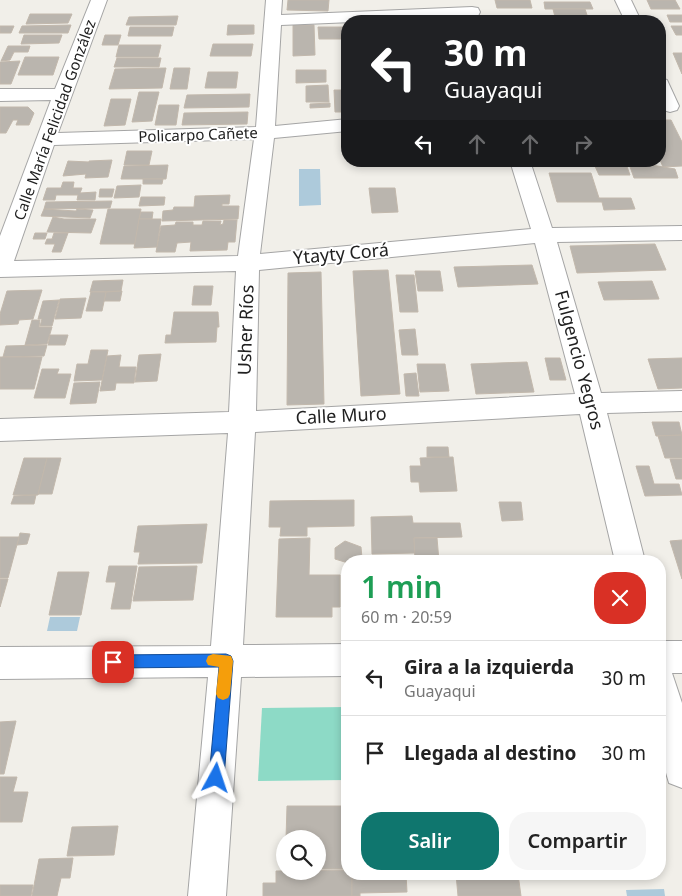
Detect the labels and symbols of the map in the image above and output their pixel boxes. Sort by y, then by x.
street label: Calle María Felicidad González [8,17,100,223]
street label: Policarpo Cañete [138,122,258,146]
street label: Ytayty Corá [292,237,390,269]
street label: Usher Ríos [231,284,259,376]
street label: Fulgencio Yegros [550,287,610,432]
street label: Calle Muro [295,401,387,429]
pin [92,641,134,683]
position arrow [189,751,241,803]

